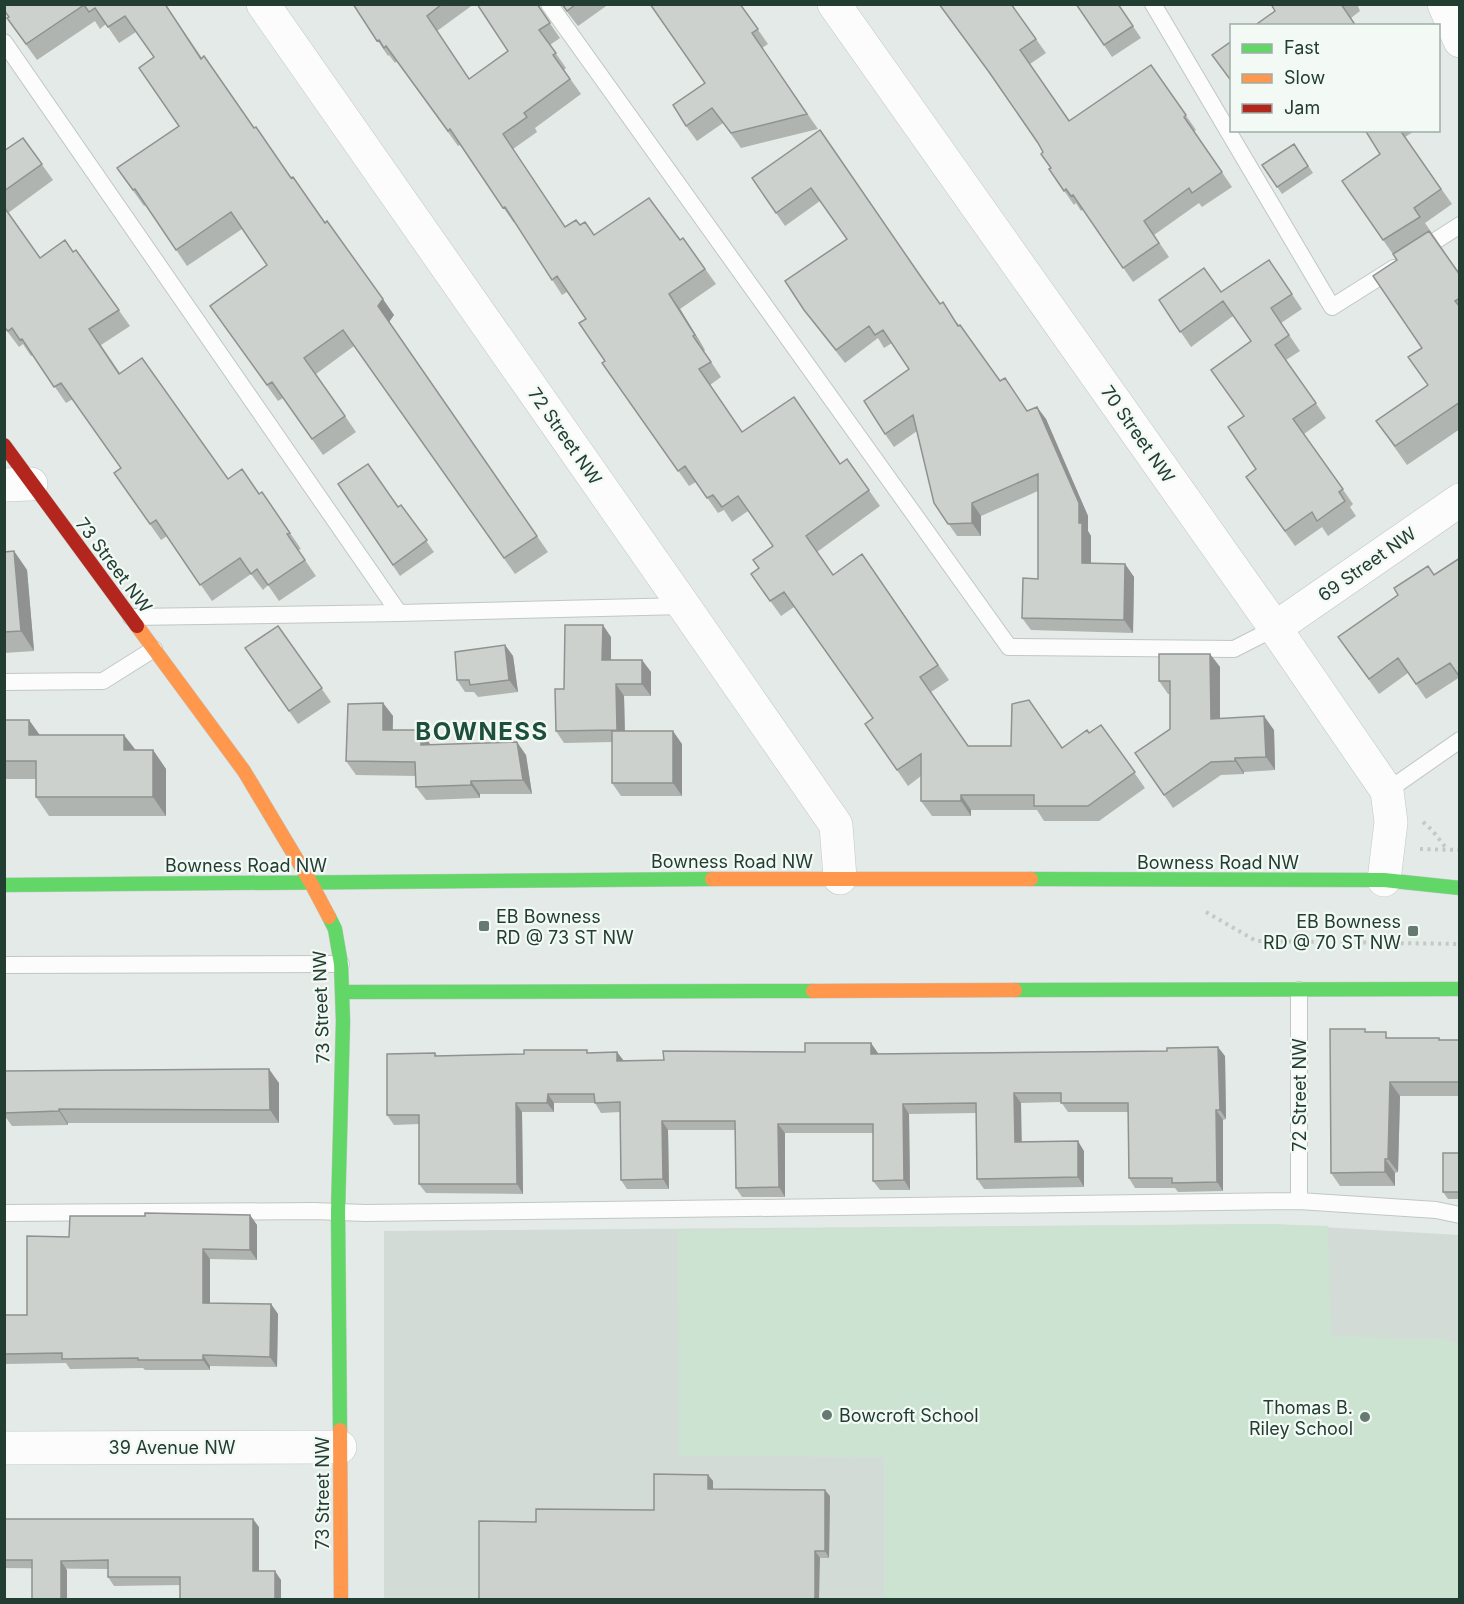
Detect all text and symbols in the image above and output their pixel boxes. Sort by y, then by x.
legend [1230,24,1440,132]
text: Fast [1284,37,1320,58]
text: Slow [1284,67,1325,88]
text: Jam [1284,97,1320,118]
street label: 70 Street NW [1097,381,1179,487]
street label: 72 Street NW [524,384,606,489]
street label: 73 Street NW [72,513,157,617]
street label: 69 Street NW [1314,522,1420,605]
district label: BOWNESS [415,717,549,746]
street label: Bowness Road NW [651,851,813,872]
street label: Bowness Road NW [1137,852,1299,873]
street label: Bowness Road NW [165,855,327,876]
place label: EB Bowness RD @ 73 ST NW [496,906,634,948]
place label: EB Bowness RD @ 70 ST NW [1263,911,1401,953]
marker: EB Bowness RD @ 73 ST NW [477,919,491,933]
marker: EB Bowness RD @ 70 ST NW [1406,924,1420,938]
street label: 73 Street NW [309,950,333,1064]
street label: 72 Street NW [1289,1038,1310,1152]
place label: Thomas B. Riley School [1249,1397,1353,1439]
place label: Bowcroft School [839,1405,979,1426]
marker: Bowcroft School [820,1408,834,1422]
marker: Thomas B. Riley School [1358,1410,1372,1424]
street label: 73 Street NW [312,1436,333,1550]
street label: 39 Avenue NW [109,1437,236,1458]

